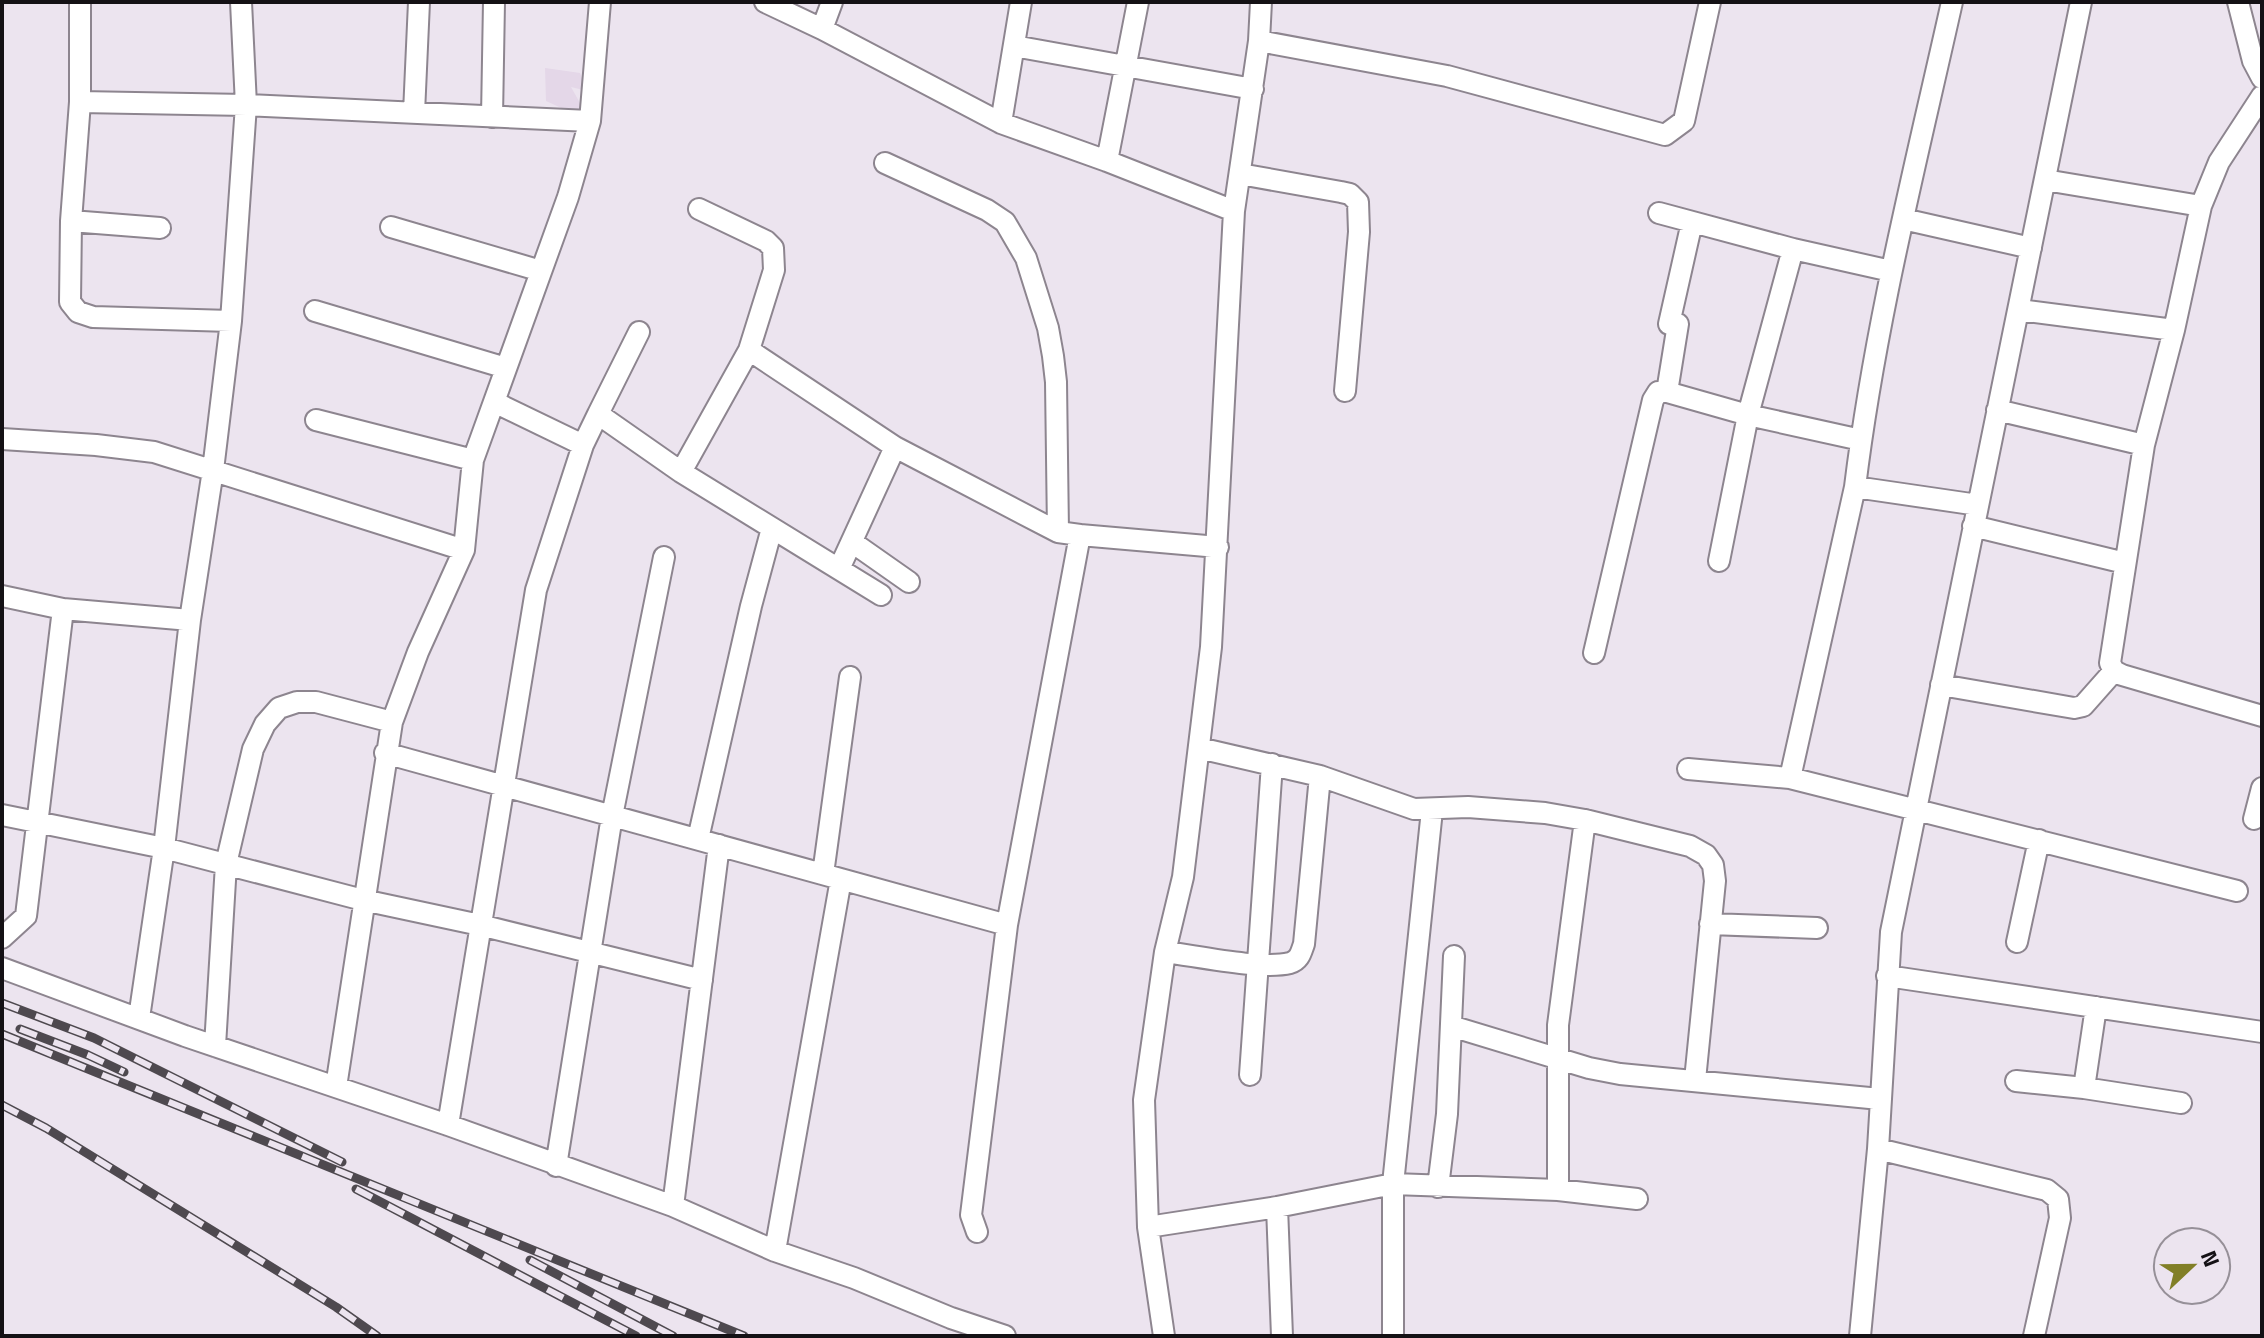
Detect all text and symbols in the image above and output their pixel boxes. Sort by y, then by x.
north arrow [2152,1226,2232,1306]
text: N [2192,1245,2229,1272]

